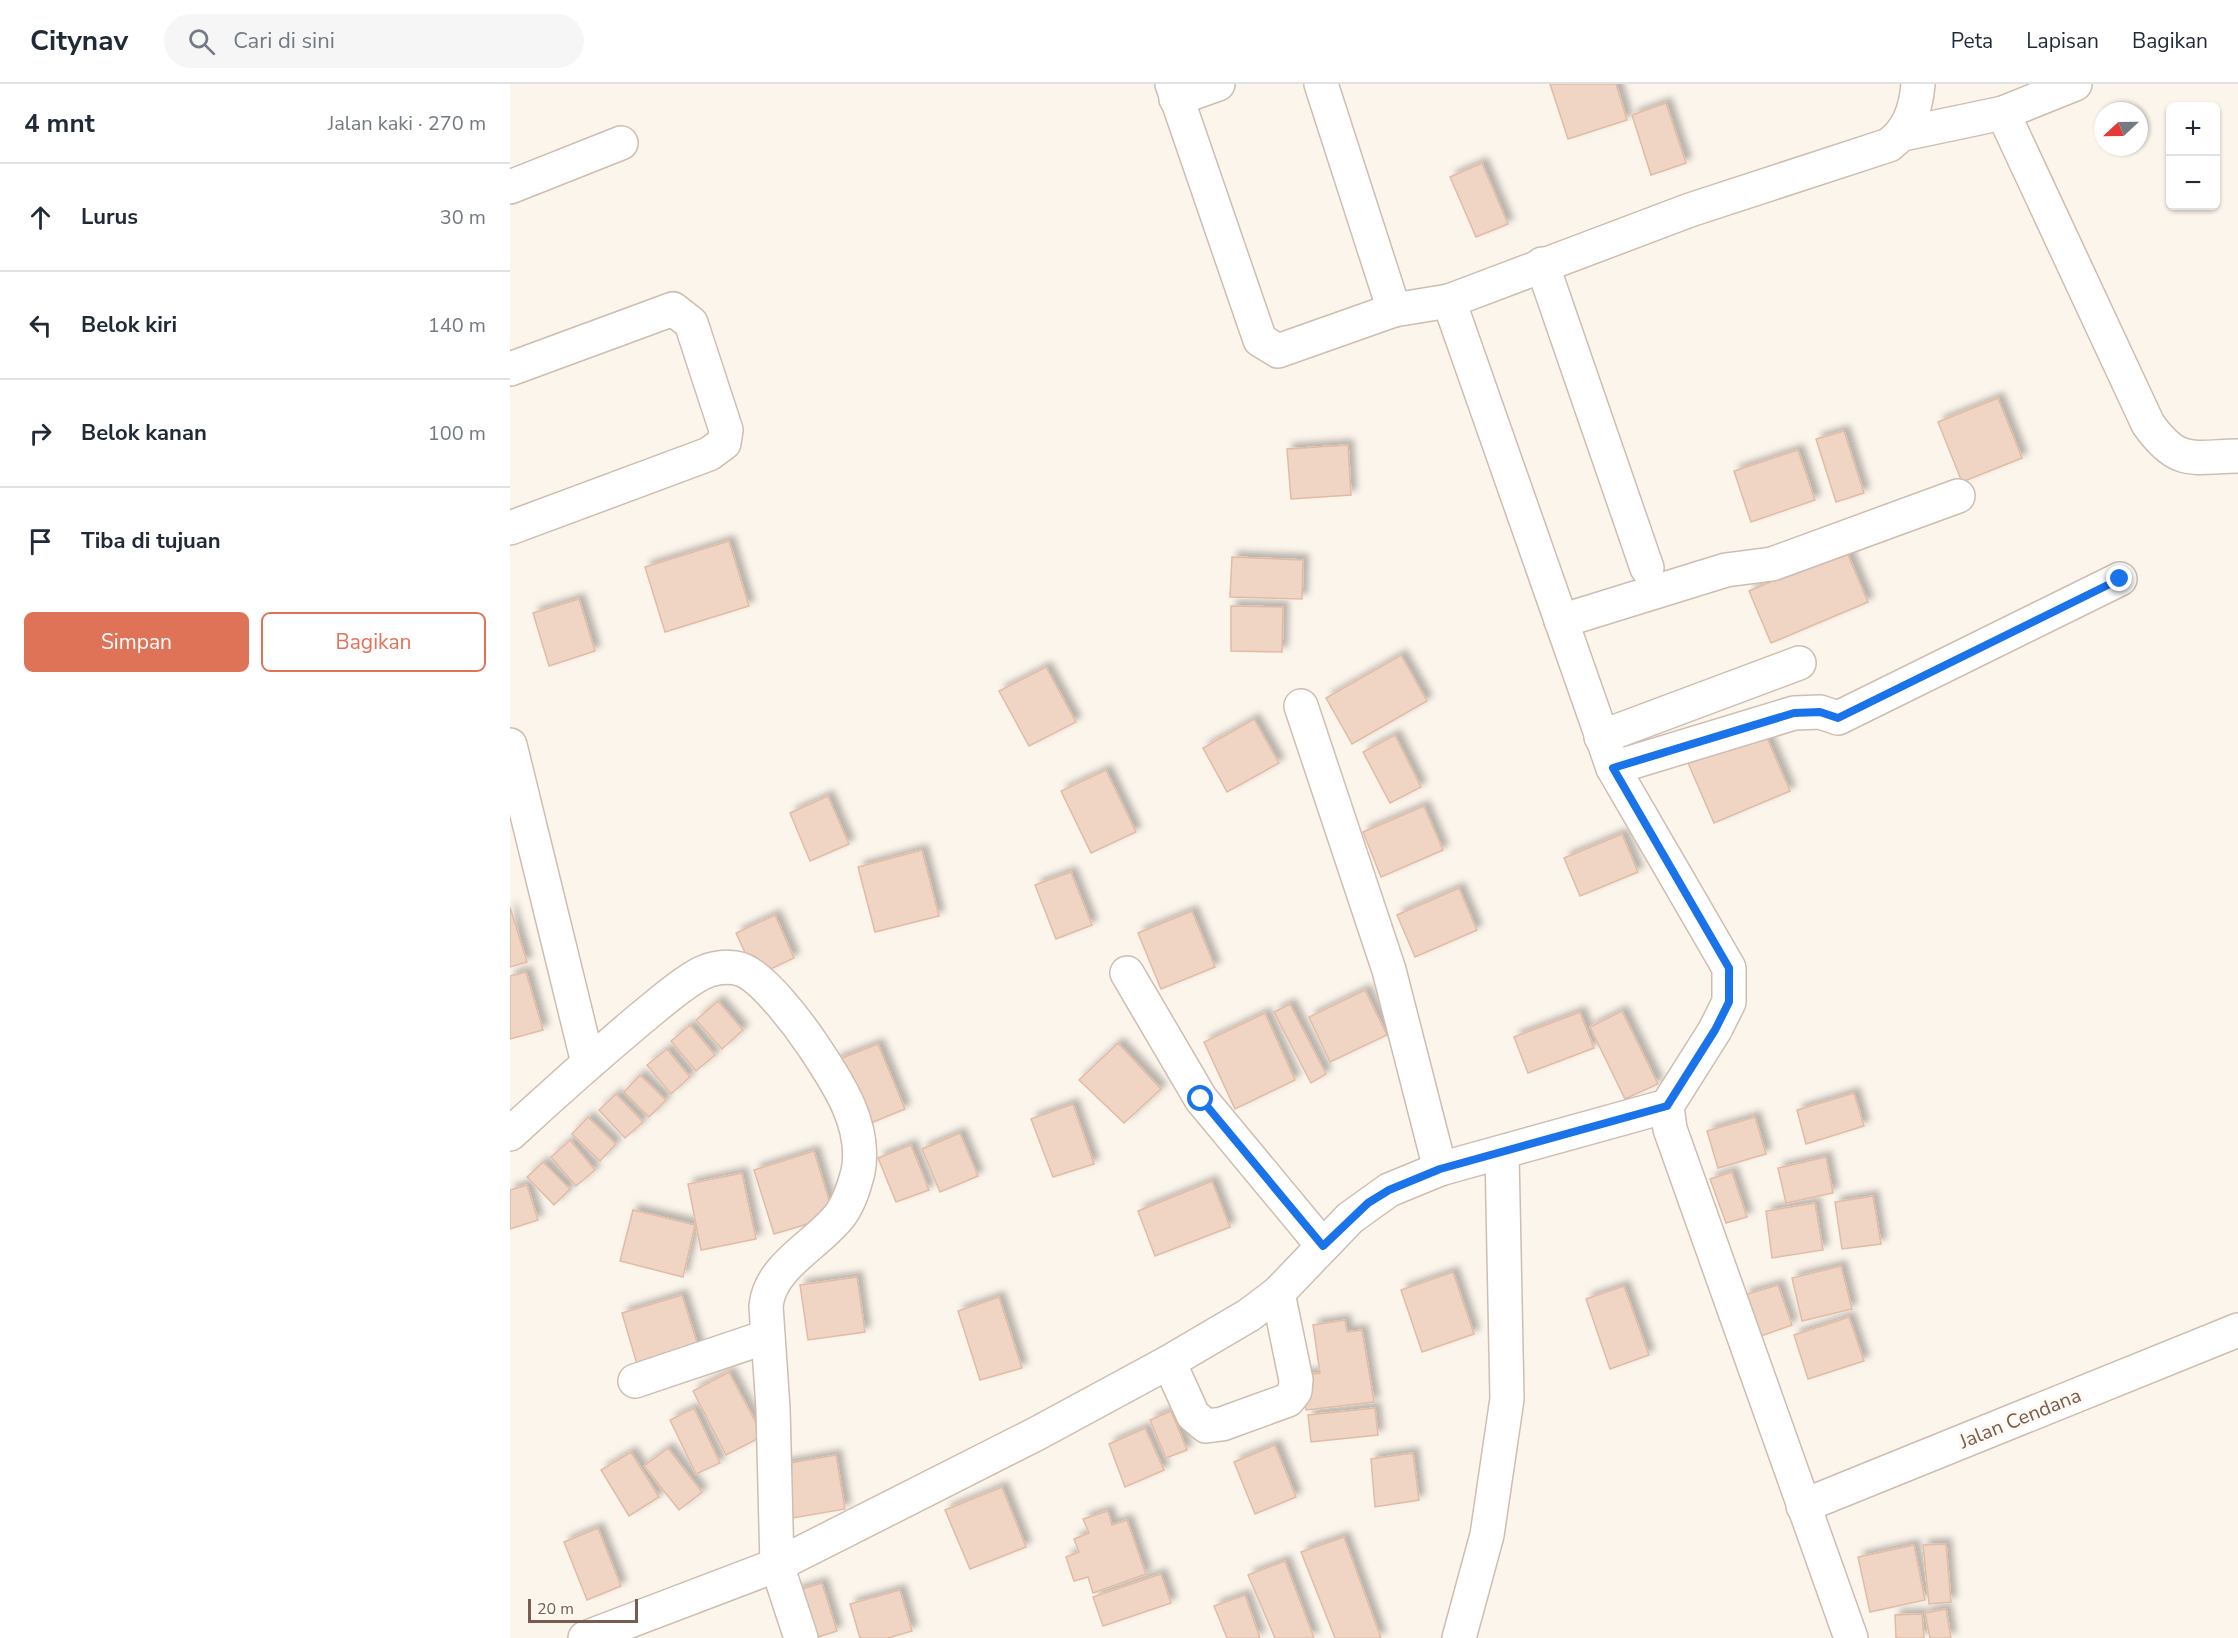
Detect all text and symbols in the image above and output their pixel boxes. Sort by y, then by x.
search box [164,14,584,68]
text: Citynav [30,22,128,60]
icon: search [185,25,218,58]
text: Cari di sini [233,26,335,56]
text: Peta [1951,27,1993,55]
text: Lapisan [2026,27,2099,55]
text: Bagikan [2132,27,2208,55]
north arrow [2094,102,2148,156]
map controls [2166,102,2220,210]
button: + [2166,102,2220,156]
text: 4 mnt [24,106,95,141]
text: Jalan kaki · 270 m [328,110,486,137]
button: − [2166,156,2220,210]
icon: ahead [24,201,57,234]
text: Lurus [81,202,138,232]
text: 30 m [440,204,486,231]
icon: left [24,309,57,342]
text: Belok kiri [81,310,177,340]
text: 140 m [428,312,486,339]
icon: right [24,417,57,450]
text: Belok kanan [81,418,207,448]
text: 100 m [428,420,486,447]
icon: arrive [24,525,57,558]
text: Tiba di tujuan [81,526,221,556]
route end [2106,565,2132,591]
button: Simpan [24,612,249,672]
button: Bagikan [261,612,486,672]
route start [1187,1085,1213,1111]
street label: Jalan Cendana [1954,1382,2085,1456]
scale bar [528,1596,638,1624]
text: 20 m [537,1598,574,1620]

